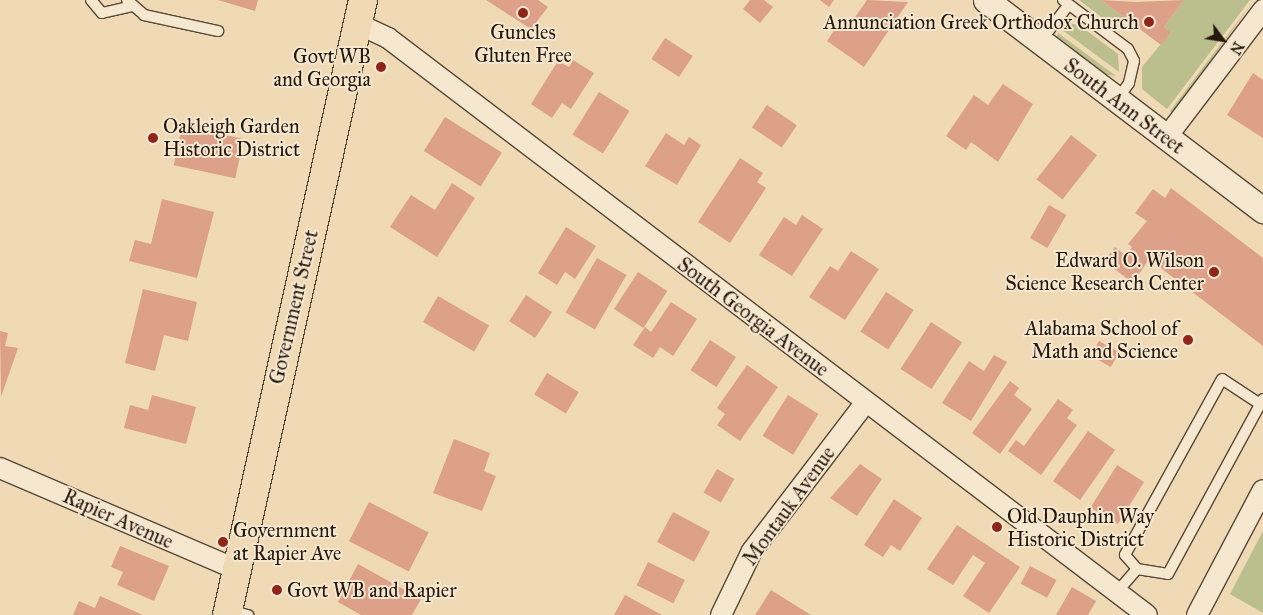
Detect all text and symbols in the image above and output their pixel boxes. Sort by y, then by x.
marker: Guncles Gluten Free [517,7,529,19]
place label: Annunciation Greek Orthodox Church [823,10,1139,34]
north arrow [1198,15,1248,65]
marker: Annunciation Greek Orthodox Church [1143,16,1155,28]
place label: Guncles Gluten Free [474,21,572,68]
text: N [1226,39,1247,57]
place label: Govt WB and Georgia [274,44,371,91]
street label: South Ann Street [1059,53,1189,159]
marker: Govt WB and Georgia [375,61,387,73]
place label: Oakleigh Garden Historic District [163,114,300,161]
marker: Oakleigh Garden Historic District [147,132,159,144]
street label: Government Street [265,228,323,386]
place label: Edward O. Wilson Science Research Center [1005,248,1204,295]
street label: South Georgia Avenue [673,252,833,382]
marker: Edward O. Wilson Science Research Center [1208,266,1220,278]
place label: Alabama School of Math and Science [1025,316,1178,363]
marker: Alabama School of Math and Science [1182,334,1194,346]
street label: Montauk Avenue [738,442,840,570]
street label: Rapier Avenue [59,484,177,554]
place label: Old Dauphin Way Historic District [1007,504,1154,551]
place label: Government at Rapier Ave [233,518,341,565]
marker: Old Dauphin Way Historic District [991,521,1003,533]
marker: Government at Rapier Ave [217,536,229,548]
place label: Govt WB and Rapier [287,578,457,602]
marker: Govt WB and Rapier [271,584,283,596]

